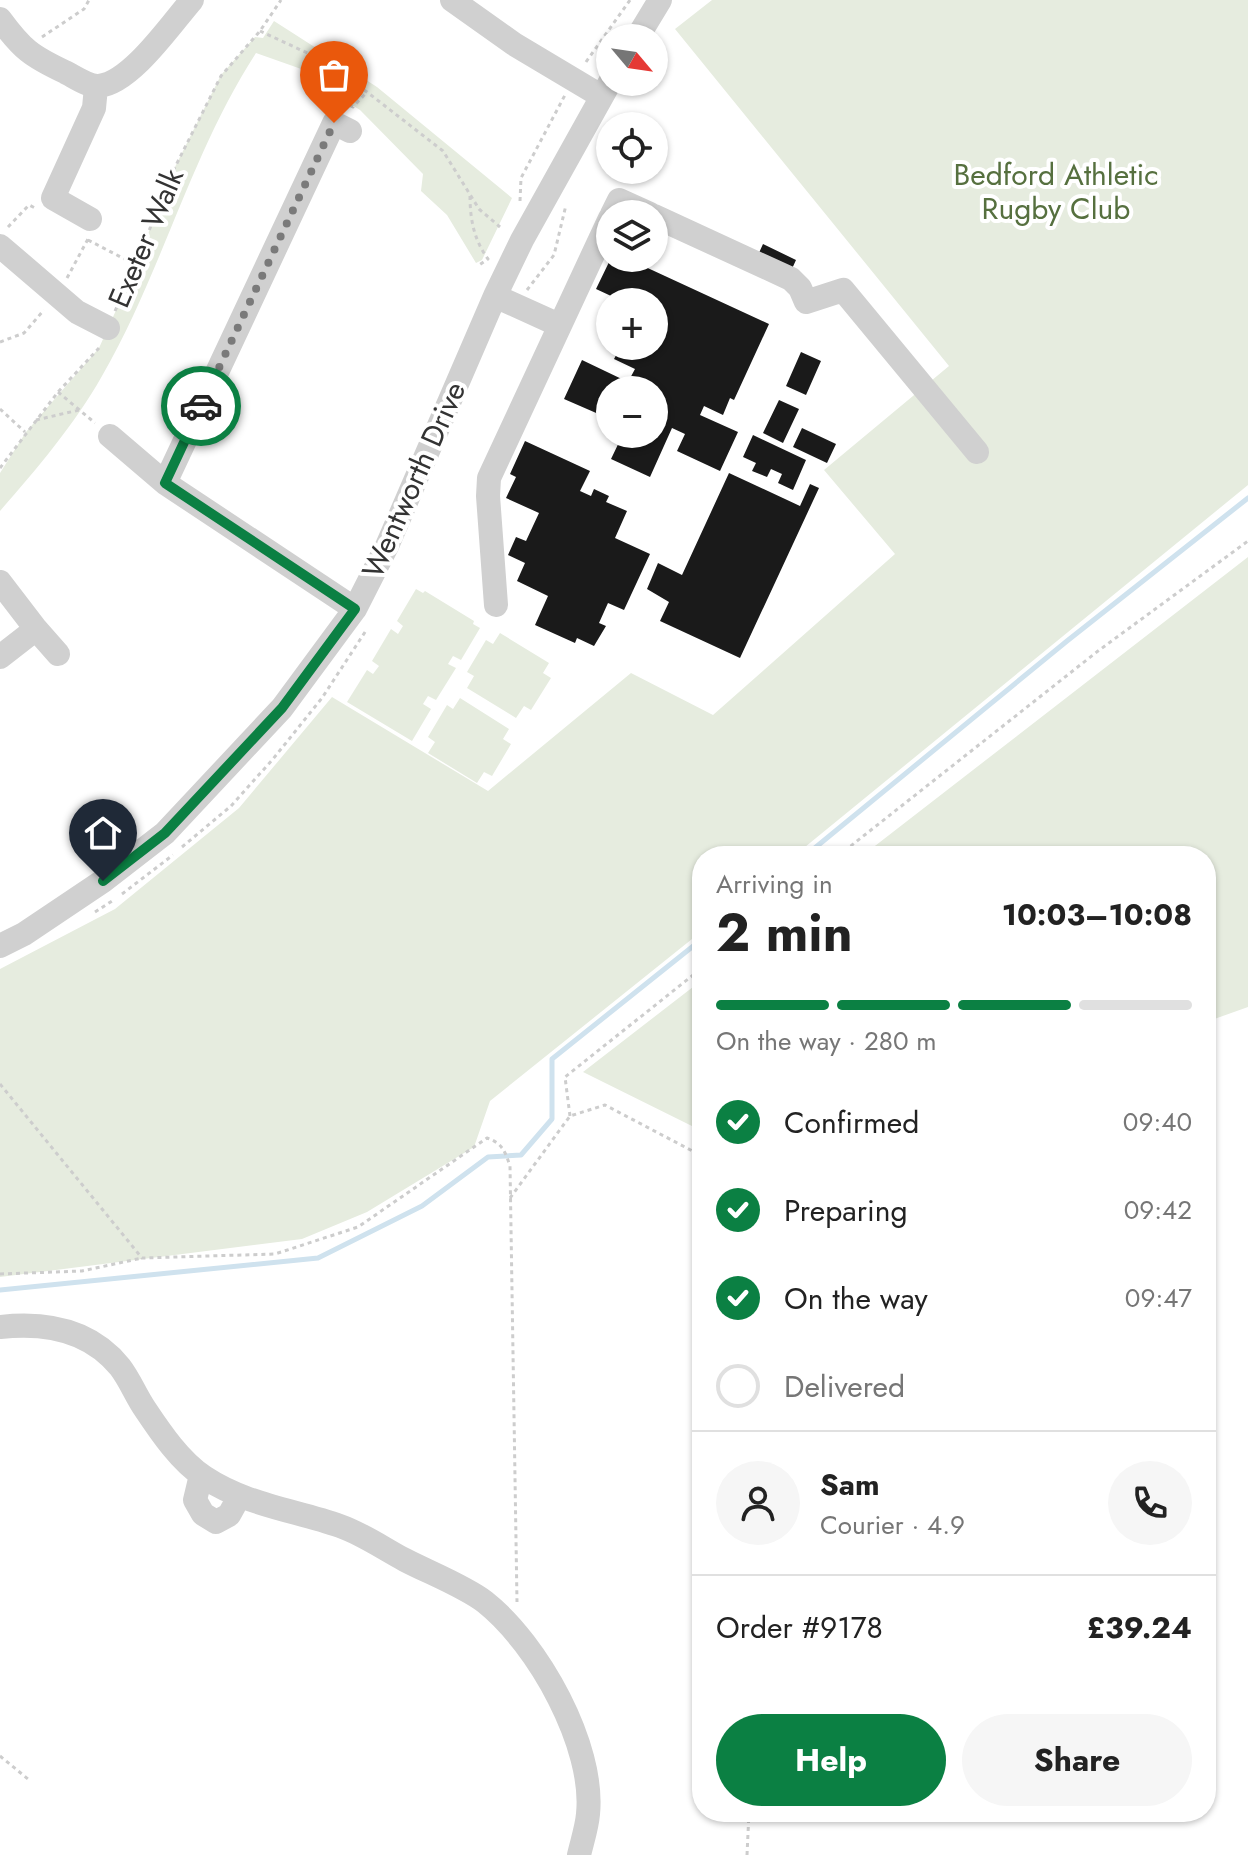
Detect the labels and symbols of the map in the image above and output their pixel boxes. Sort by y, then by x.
north arrow [596,24,668,96]
pin [300,41,368,123]
park label: Bedford Athletic Rugby Club [953,153,1159,230]
street label: Exeter Walk [97,161,194,314]
courier [161,366,241,446]
street label: Wentworth Drive [351,375,476,585]
pin [69,799,137,881]

